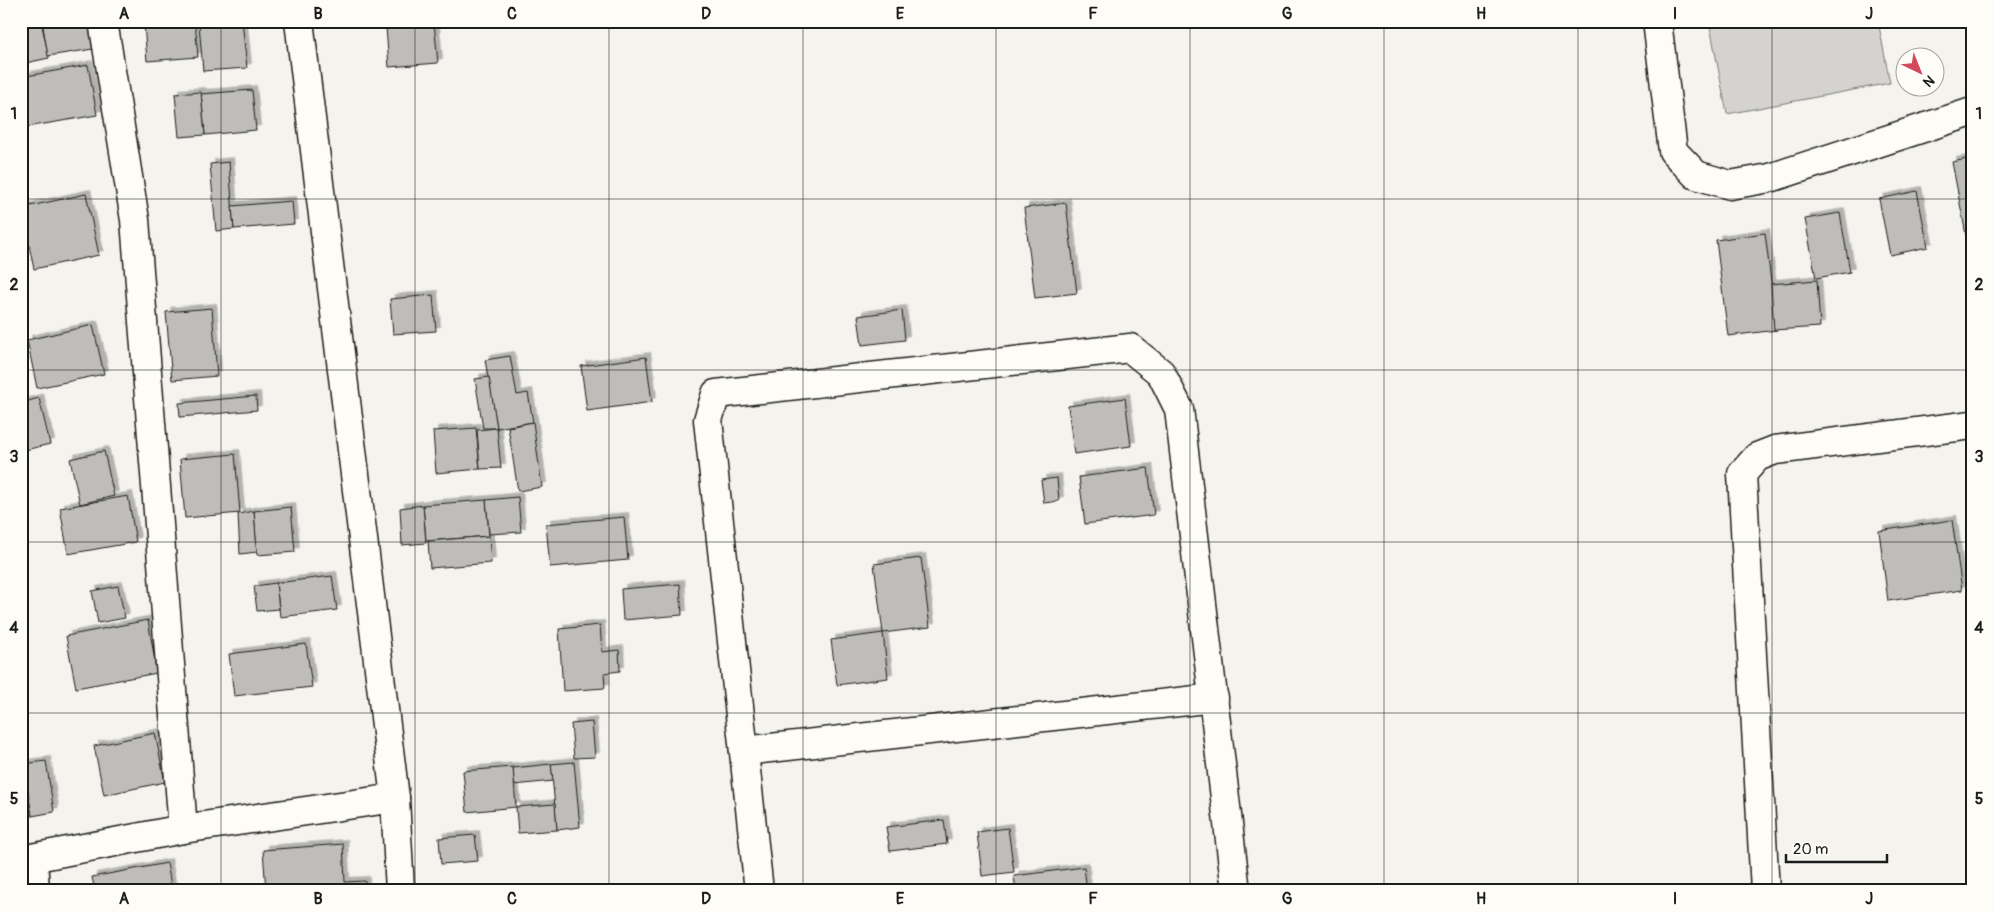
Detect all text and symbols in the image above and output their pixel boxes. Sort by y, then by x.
text: A [119,4,130,24]
text: B [313,4,323,24]
text: C [507,4,517,24]
text: D [701,4,711,24]
text: E [896,4,905,24]
text: F [1088,4,1098,24]
text: G [1282,4,1293,24]
text: H [1476,4,1486,24]
text: I [1673,4,1677,24]
text: J [1865,4,1873,24]
north arrow [1896,48,1946,98]
text: N [1919,72,1938,91]
text: 1 [11,104,17,124]
text: 1 [1976,104,1982,124]
text: 2 [10,275,19,295]
text: 2 [1975,275,1984,295]
text: 3 [10,447,19,467]
text: 3 [1975,447,1984,467]
text: 4 [9,618,19,638]
text: 4 [1974,618,1984,638]
text: 5 [10,789,19,809]
text: 5 [1975,789,1984,809]
scale bar [1786,832,1887,864]
text: 20 m [1793,840,1828,859]
text: A [119,889,130,909]
text: B [313,889,323,909]
text: C [507,889,517,909]
text: D [701,889,711,909]
text: E [896,889,905,909]
text: F [1088,889,1098,909]
text: G [1282,889,1293,909]
text: H [1476,889,1486,909]
text: I [1673,889,1677,909]
text: J [1865,889,1873,909]

